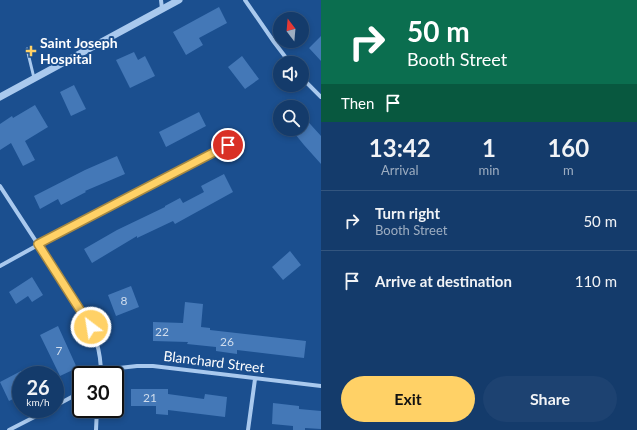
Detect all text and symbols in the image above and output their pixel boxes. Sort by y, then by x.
north arrow [273,12,309,48]
map controls [273,12,309,136]
text: 50 m [407,14,470,48]
icon: right [341,16,393,68]
place label: Saint Joseph Hospital [40,34,118,67]
marker: Saint Joseph Hospital [25,45,37,57]
text: Booth Street [407,48,507,70]
button: sound [273,56,309,92]
icon: arrive [382,92,404,114]
text: Then [341,94,374,112]
button: search [273,100,309,136]
pin [211,128,245,162]
text: 13:42 [369,133,431,162]
text: 1 [482,133,496,162]
text: 160 [547,133,589,162]
icon: arrive [217,134,239,156]
text: Arrival [381,162,418,178]
text: min [479,162,500,178]
text: m [563,162,574,178]
text: Turn right [375,204,440,222]
icon: right [341,210,363,232]
text: 50 m [583,212,617,230]
text: Booth Street [375,222,447,238]
icon: arrive [341,270,363,292]
text: Arrive at destination [375,272,512,290]
text: 110 m [575,272,617,290]
house number: 8 [121,293,128,308]
position arrow [70,306,112,348]
house number: 22 [155,324,169,339]
house number: 26 [220,334,234,349]
house number: 7 [56,343,63,358]
street label: Blanchard Street [163,347,265,376]
speed limit sign: 30 [72,366,124,418]
text: 26 [26,375,50,399]
button: Exit [341,376,475,422]
button: Share [483,376,617,422]
house number: 21 [143,390,157,405]
text: km/h [26,396,50,408]

